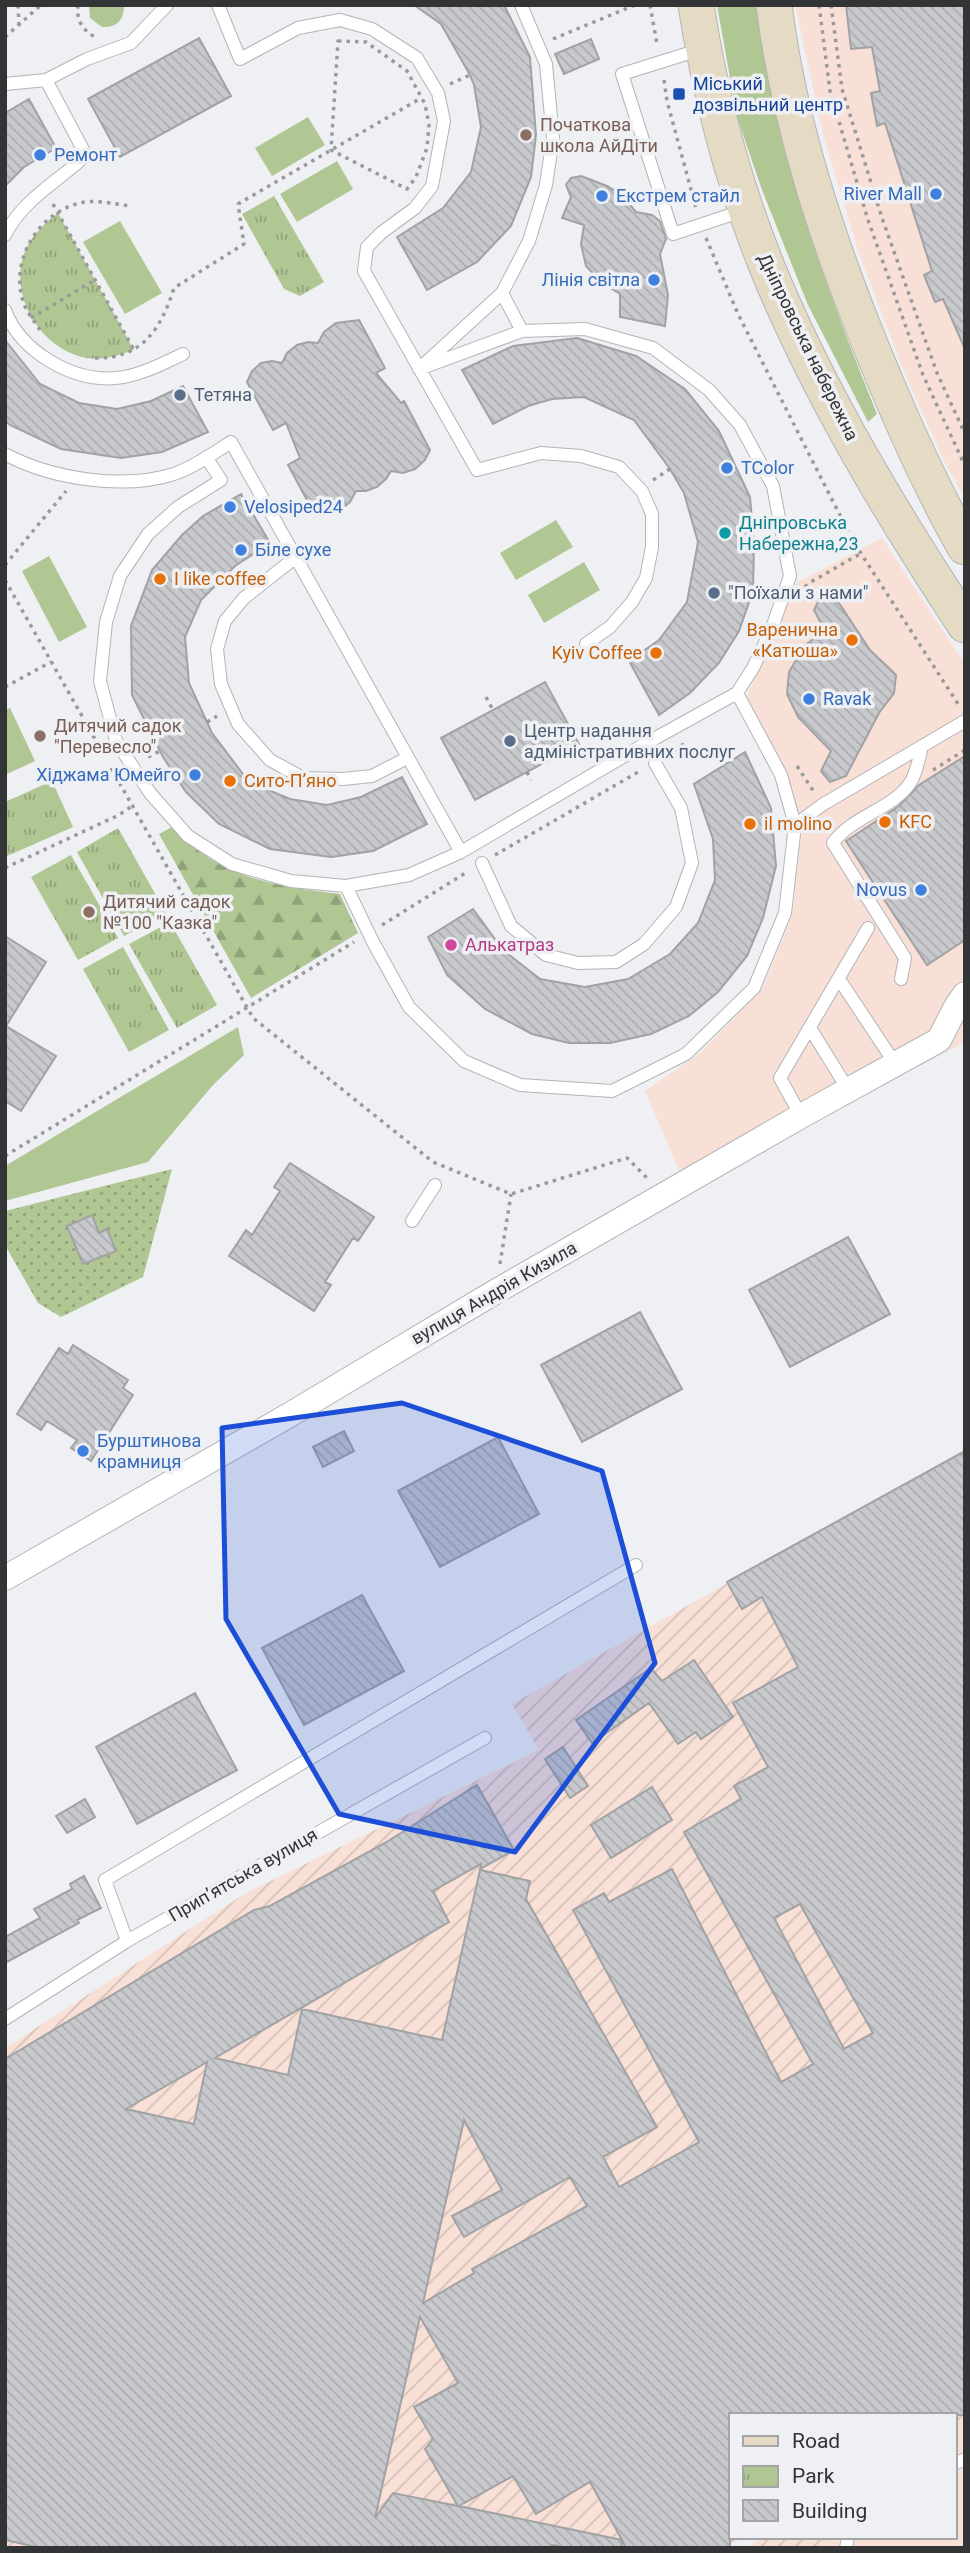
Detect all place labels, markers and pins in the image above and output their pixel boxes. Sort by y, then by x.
place label: Міський дозвільний центр [693,73,843,115]
marker: Міський дозвільний центр [671,86,687,102]
place label: Початкова школа АйДіти [540,114,658,156]
marker: Початкова школа АйДіти [518,127,534,143]
place label: Ремонт [54,144,118,165]
marker: Ремонт [32,147,48,163]
place label: River Mall [844,183,922,204]
place label: Екстрем стайл [616,185,740,206]
marker: River Mall [928,186,944,202]
marker: Екстрем стайл [594,188,610,204]
place label: Лінія світла [542,269,640,290]
marker: Лінія світла [646,272,662,288]
place label: Тетяна [194,384,252,405]
marker: Тетяна [172,387,188,403]
place label: TColor [741,457,794,478]
marker: TColor [719,460,735,476]
place label: Velosiped24 [244,496,343,517]
marker: Velosiped24 [222,499,238,515]
place label: Дніпровська Набережна,23 [739,512,859,554]
marker: Дніпровська Набережна,23 [717,525,733,541]
place label: Біле сухе [255,539,331,560]
marker: Біле сухе [233,542,249,558]
place label: I like coffee [174,568,266,589]
marker: I like coffee [152,571,168,587]
place label: "Поїхали з нами" [728,582,869,603]
marker: "Поїхали з нами" [706,585,722,601]
place label: Варенична «Катюша» [747,619,838,661]
marker: Варенична «Катюша» [844,632,860,648]
place label: Kyiv Coffee [552,642,642,663]
marker: Kyiv Coffee [648,645,664,661]
place label: Ravak [823,688,872,709]
marker: Ravak [801,691,817,707]
place label: Дитячий садок "Перевесло" [54,715,182,757]
place label: Центр надання адміністративних послуг [524,720,735,762]
marker: Дитячий садок "Перевесло" [32,728,48,744]
marker: Центр надання адміністративних послуг [502,733,518,749]
place label: Хіджама Юмейго [36,764,181,785]
marker: Хіджама Юмейго [187,767,203,783]
place label: Сито-П’яно [244,770,337,791]
marker: Сито-П’яно [222,773,238,789]
place label: KFC [899,811,932,832]
place label: il molino [764,813,832,834]
marker: KFC [877,814,893,830]
marker: il molino [742,816,758,832]
place label: Novus [856,879,907,900]
marker: Novus [913,882,929,898]
place label: Дитячий садок №100 "Казка" [103,891,231,933]
marker: Дитячий садок №100 "Казка" [81,904,97,920]
place label: Алькатраз [465,934,554,955]
marker: Алькатраз [443,937,459,953]
place label: Бурштинова крамниця [97,1430,201,1472]
marker: Бурштинова крамниця [75,1443,91,1459]

